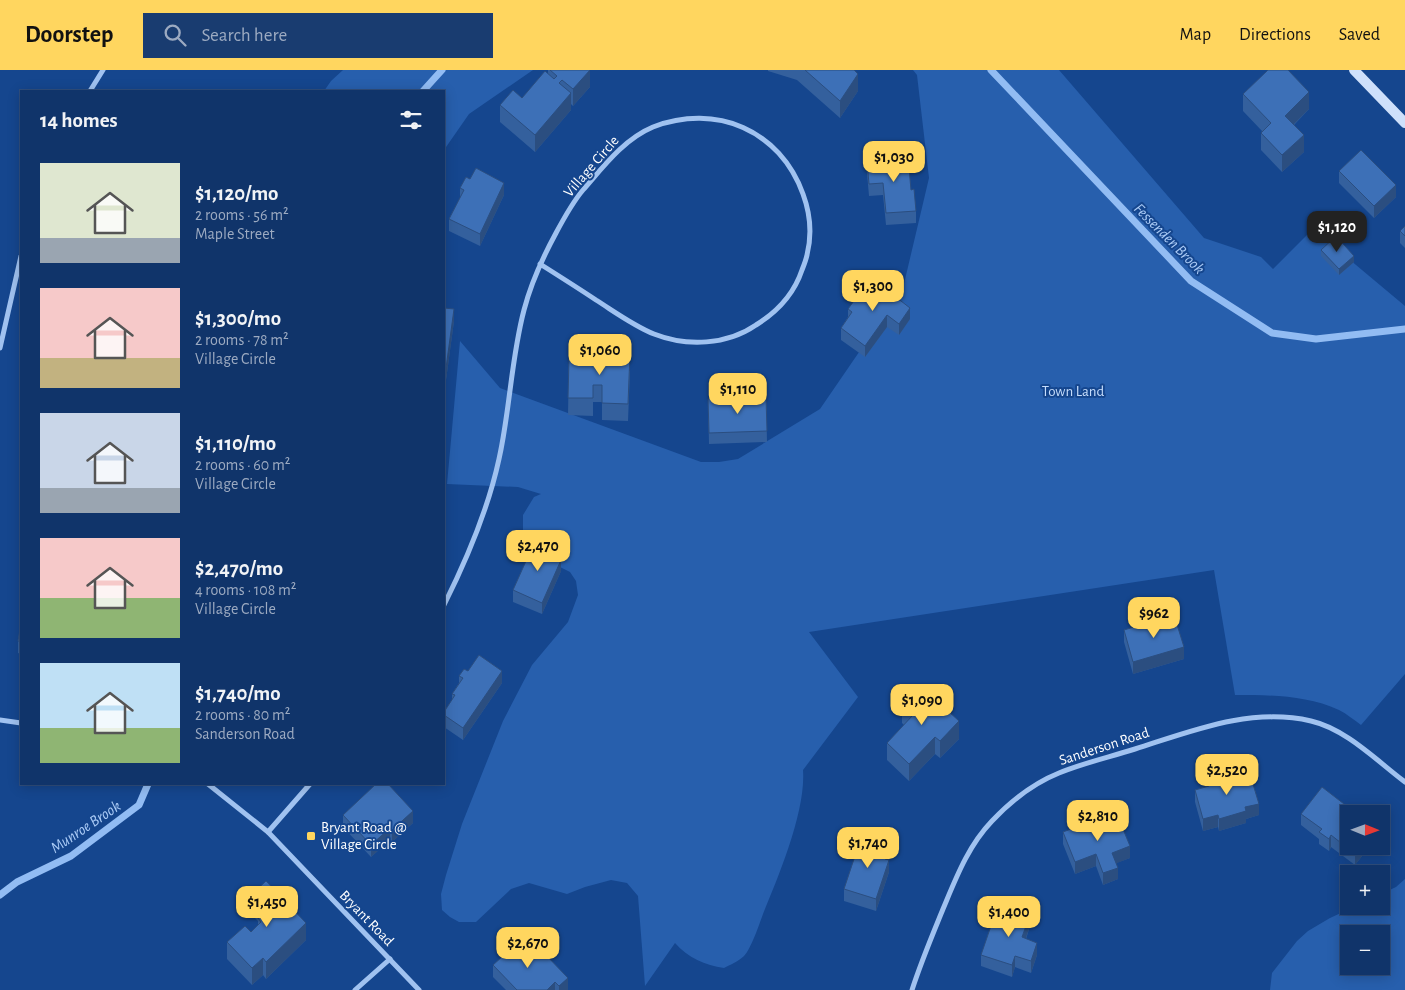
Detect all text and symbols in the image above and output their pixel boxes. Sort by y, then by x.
search box [143,13,493,58]
icon: search [161,21,189,49]
text: Doorstep [25,23,113,47]
text: Search here [201,26,287,45]
text: Map [1180,26,1211,44]
text: Directions [1239,26,1311,44]
text: Saved [1339,26,1380,44]
icon: filters [397,106,425,134]
text: 14 homes [40,110,118,131]
street label: Village Circle [561,133,622,200]
pin: $1,030 [853,140,935,183]
text: $1,030 [874,149,914,165]
icon: home [80,183,140,243]
text: $1,120/mo [195,183,279,204]
water label: Fessenden Brook [1131,200,1208,277]
text: 2 rooms · 56 m² [195,207,289,223]
pin: $1,120 [1296,210,1378,253]
text: $1,120 [1318,219,1356,235]
text: Maple Street [195,226,275,242]
pin: $1,300 [832,270,914,312]
text: $1,300 [853,278,893,294]
icon: home [80,308,140,368]
text: $1,300/mo [195,308,281,329]
text: 2 rooms · 78 m² [195,332,289,348]
pin: $1,060 [559,334,641,376]
text: $1,060 [579,342,621,358]
text: Village Circle [195,351,276,367]
pin: $1,110 [697,372,779,415]
text: $1,110 [720,381,756,397]
park label: Town Land [1042,384,1104,399]
icon: home [80,433,140,493]
text: $1,110/mo [195,433,276,454]
text: 2 rooms · 60 m² [195,457,290,473]
text: Village Circle [195,476,276,492]
pin: $2,470 [497,530,579,572]
text: $2,470 [517,538,559,554]
icon: home [80,558,140,618]
text: $2,470/mo [195,558,283,579]
text: 4 rooms · 108 m² [195,582,296,598]
pin: $962 [1124,596,1184,639]
text: Village Circle [195,601,276,617]
text: $962 [1139,605,1169,621]
icon: home [80,683,140,743]
text: $1,740/mo [195,683,281,704]
pin: $1,090 [881,684,963,726]
text: $1,090 [901,692,943,708]
text: 2 rooms · 80 m² [195,707,290,723]
street label: Sanderson Road [1057,725,1151,768]
text: Sanderson Road [195,726,295,742]
pin: $2,520 [1186,754,1268,796]
text: $2,520 [1206,762,1248,778]
water label: Munroe Brook [48,798,123,856]
pin: $2,810 [1057,800,1139,842]
north arrow [1340,805,1390,855]
map controls [1340,805,1390,975]
text: $2,810 [1078,808,1118,824]
place label: Bryant Road @ Village Circle [321,820,407,852]
pin: $1,740 [827,826,909,869]
marker: Bryant Road @ Village Circle [305,830,317,842]
text: $1,740 [848,835,888,851]
button: + [1340,865,1390,915]
pin: $1,450 [226,886,308,928]
street label: Bryant Road [337,888,397,949]
text: $1,450 [247,894,287,910]
pin: $1,400 [968,896,1050,938]
text: $1,400 [988,904,1030,920]
button: − [1340,925,1390,975]
pin: $2,670 [487,926,569,969]
text: $2,670 [507,935,549,951]

